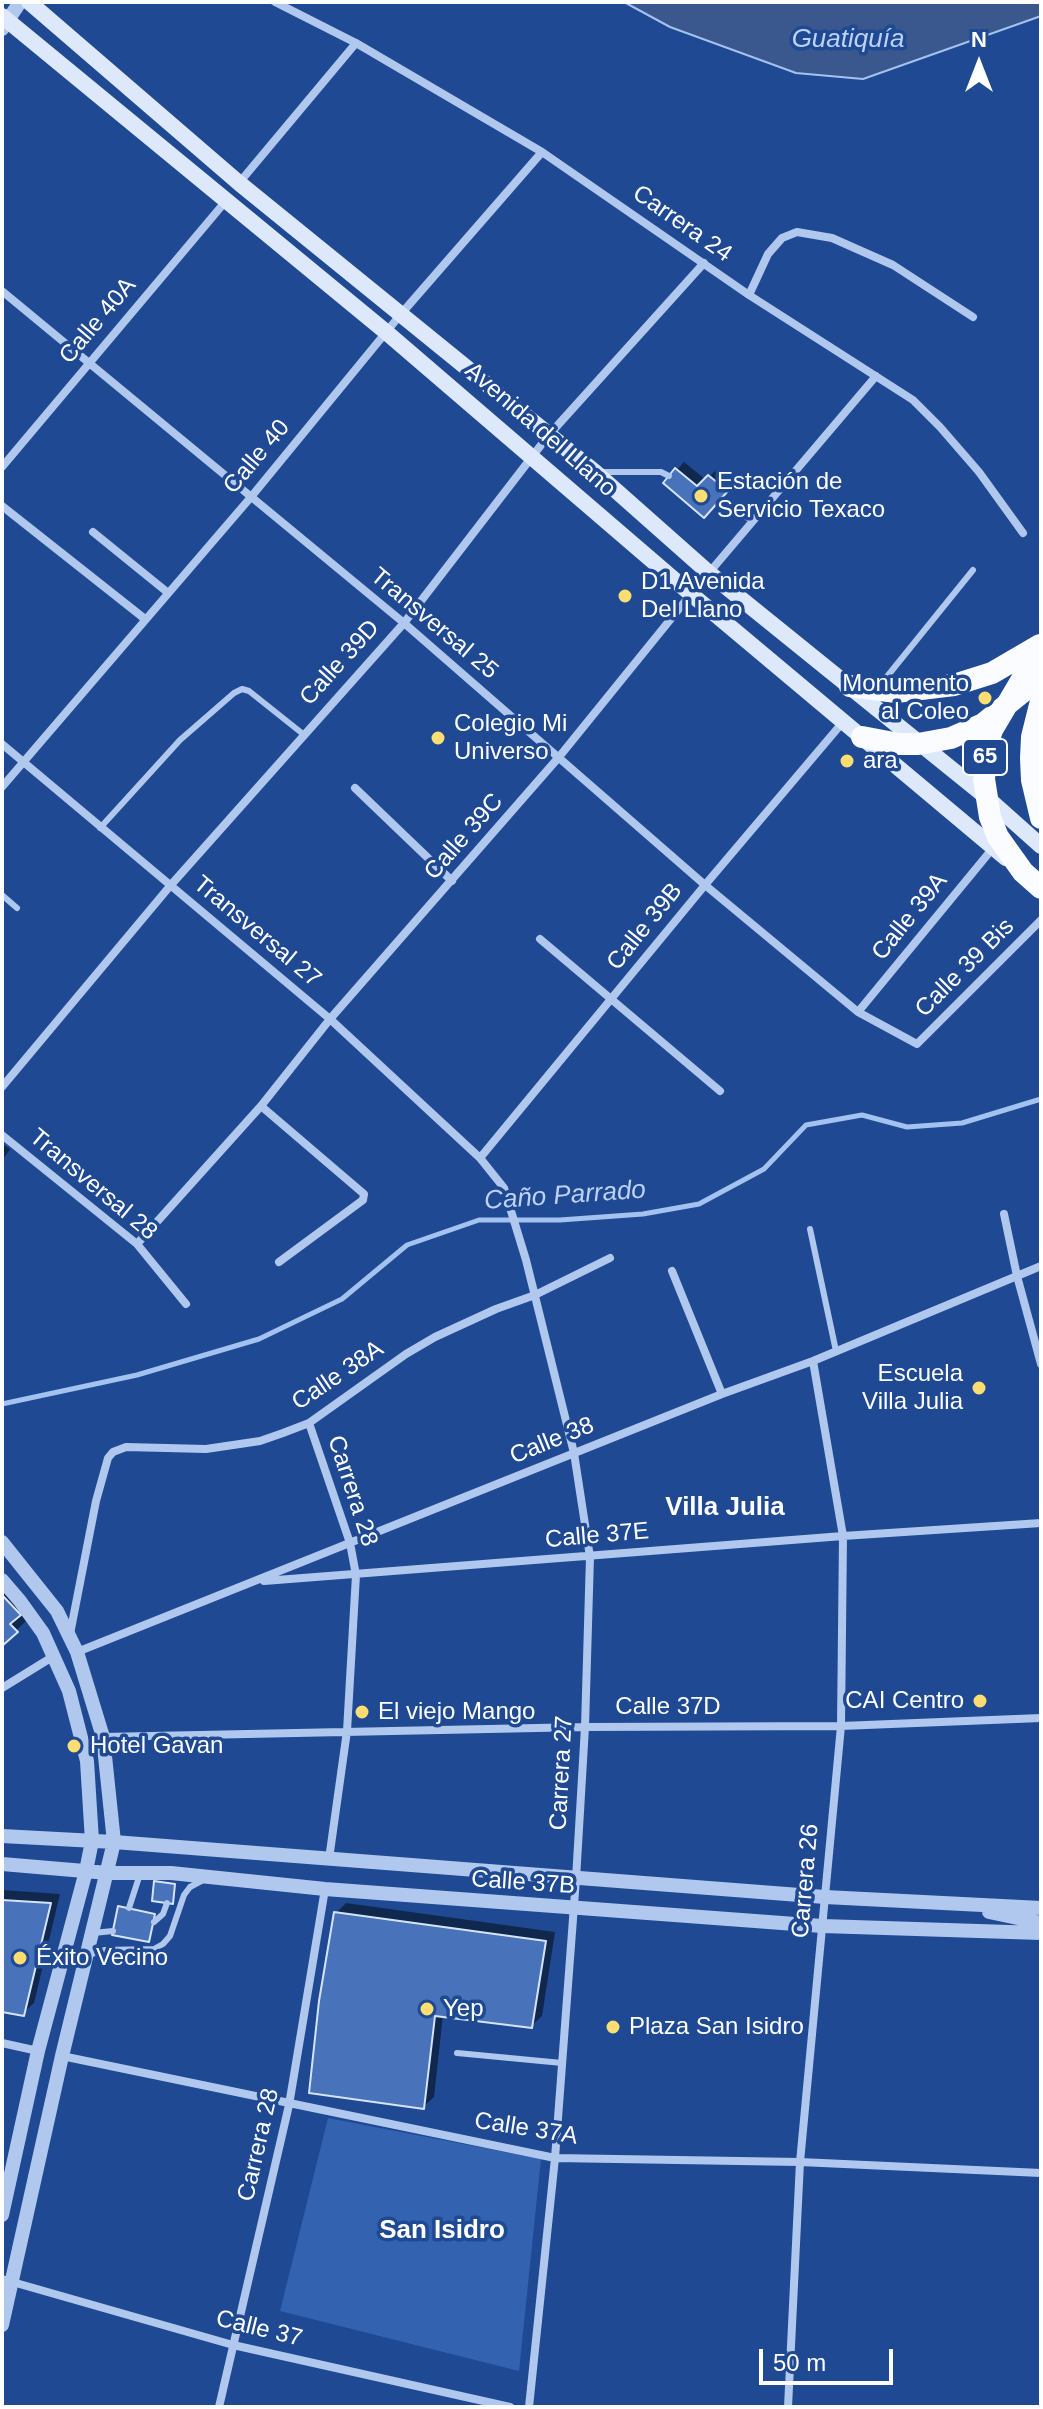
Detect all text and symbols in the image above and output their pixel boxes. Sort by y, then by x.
water label: Guatiquía [792,24,904,56]
north arrow [939,24,1019,104]
text: N [971,27,987,52]
street label: Carrera 24 [627,179,737,269]
street label: Calle 40A [54,272,142,370]
street label: Avenida del Llano [459,357,621,503]
street label: Calle 40 [218,414,296,500]
place label: Estación de Servicio Texaco [717,468,885,524]
marker: Estación de Servicio Texaco [692,487,710,505]
street label: Transversal 25 [364,562,504,686]
place label: D1 Avenida Del Llano [641,568,765,624]
marker: D1 Avenida Del Llano [616,587,634,605]
street label: Calle 39D [294,614,386,712]
place label: Monumento al Coleo [842,670,969,726]
marker: Monumento al Coleo [976,689,994,707]
place label: Colegio Mi Universo [454,710,567,766]
marker: Colegio Mi Universo [429,729,447,747]
road number: 65 [963,739,1007,775]
place label: ara [863,747,898,775]
marker: ara [838,752,856,770]
street label: Calle 39C [419,788,509,886]
street label: Calle 39A [866,868,954,966]
street label: Transversal 27 [187,870,327,994]
street label: Calle 39B [601,878,689,976]
street label: Calle 39 Bis [910,913,1020,1023]
street label: Transversal 28 [23,1123,163,1247]
water label: Caño Parrado [483,1175,647,1217]
street label: Calle 38A [287,1335,389,1417]
place label: Escuela Villa Julia [862,1360,963,1416]
marker: Escuela Villa Julia [970,1379,988,1397]
street label: Calle 38 [506,1411,598,1471]
street label: Carrera 28 [321,1432,383,1550]
district label: Villa Julia [665,1492,785,1524]
street label: Calle 37E [544,1517,650,1555]
place label: CAI Centro [845,1687,964,1715]
marker: CAI Centro [971,1692,989,1710]
street label: Calle 37D [615,1693,721,1721]
place label: El viejo Mango [378,1698,535,1726]
marker: El viejo Mango [353,1703,371,1721]
street label: Carrera 27 [545,1715,579,1831]
place label: Hotel Gavan [90,1732,223,1760]
marker: Hotel Gavan [65,1737,83,1755]
street label: Carrera 26 [787,1823,825,1939]
street label: Calle 37B [470,1865,576,1901]
place label: Éxito Vecino [36,1944,168,1972]
marker: Éxito Vecino [11,1949,29,1967]
place label: Yep [443,1995,484,2023]
marker: Yep [418,2000,436,2018]
place label: Plaza San Isidro [629,2013,804,2041]
marker: Plaza San Isidro [604,2018,622,2036]
street label: Carrera 28 [232,2086,286,2204]
street label: Calle 37A [472,2107,580,2151]
district label: San Isidro [379,2215,505,2247]
street label: Calle 37 [213,2304,305,2354]
scale bar [763,2333,897,2383]
text: 50 m [773,2349,826,2376]

